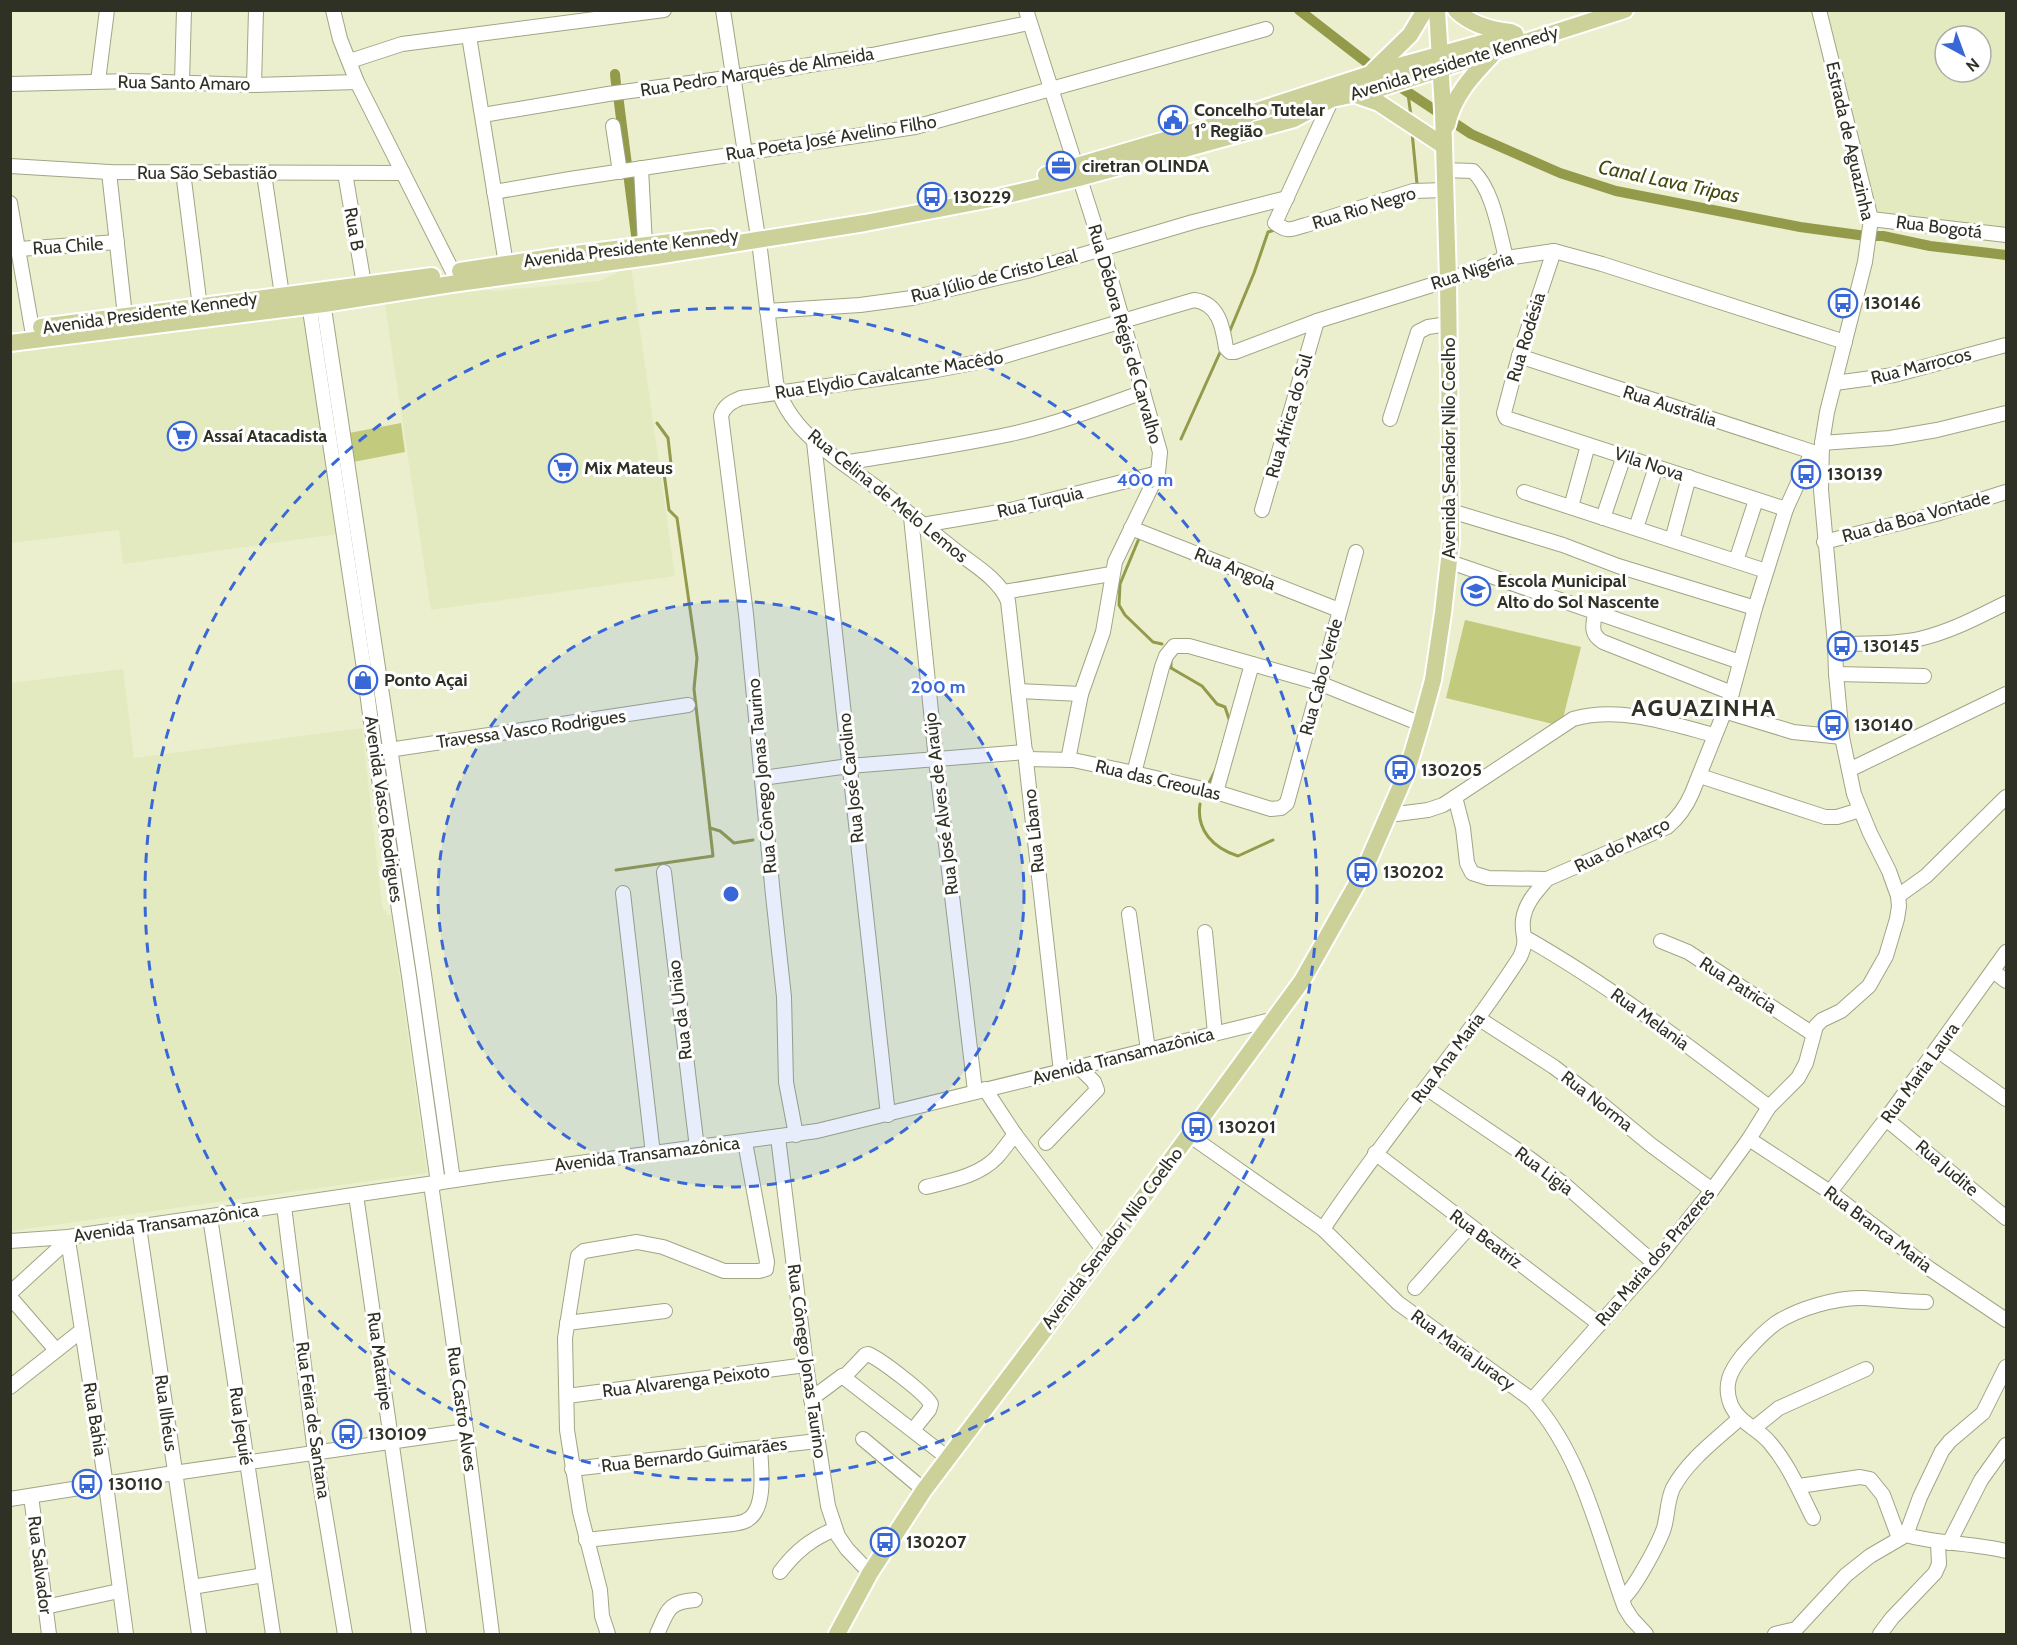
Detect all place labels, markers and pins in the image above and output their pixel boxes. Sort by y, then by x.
place label: Concelho Tutelar 1° Região [1194,99,1325,142]
public building icon: Concelho Tutelar 1° Região [1157,104,1189,136]
office icon: ciretran OLINDA [1045,150,1077,182]
place label: ciretran OLINDA [1082,155,1210,177]
bus stop icon: 130229 [916,181,948,213]
place label: 130229 [953,186,1011,208]
bus stop icon: 130146 [1827,287,1859,319]
place label: 130146 [1864,292,1921,314]
supermarket icon: Assaí Atacadista [166,420,198,452]
place label: Assaí Atacadista [203,425,327,447]
supermarket icon: Mix Mateus [547,452,579,484]
place label: Mix Mateus [584,457,673,479]
bus stop icon: 130139 [1790,458,1822,490]
place label: 130139 [1827,463,1883,485]
place label: Escola Municipal Alto do Sol Nascente [1497,570,1659,613]
school or university icon: Escola Municipal Alto do Sol Nascente [1460,575,1492,607]
bus stop icon: 130145 [1826,630,1858,662]
place label: 130145 [1863,635,1920,657]
shop icon: Ponto Açai [347,664,379,696]
place label: Ponto Açai [384,669,468,691]
bus stop icon: 130140 [1817,709,1849,741]
place label: 130140 [1854,714,1914,736]
bus stop icon: 130205 [1384,754,1416,786]
place label: 130205 [1421,759,1482,781]
bus stop icon: 130202 [1346,856,1378,888]
place label: 130202 [1383,861,1444,883]
centre of rings [721,884,741,904]
bus stop icon: 130201 [1181,1111,1213,1143]
place label: 130201 [1218,1116,1276,1138]
bus stop icon: 130109 [331,1418,363,1450]
place label: 130109 [368,1423,427,1445]
bus stop icon: 130110 [71,1468,103,1500]
place label: 130110 [108,1473,163,1495]
bus stop icon: 130207 [869,1526,901,1558]
place label: 130207 [906,1531,967,1553]

